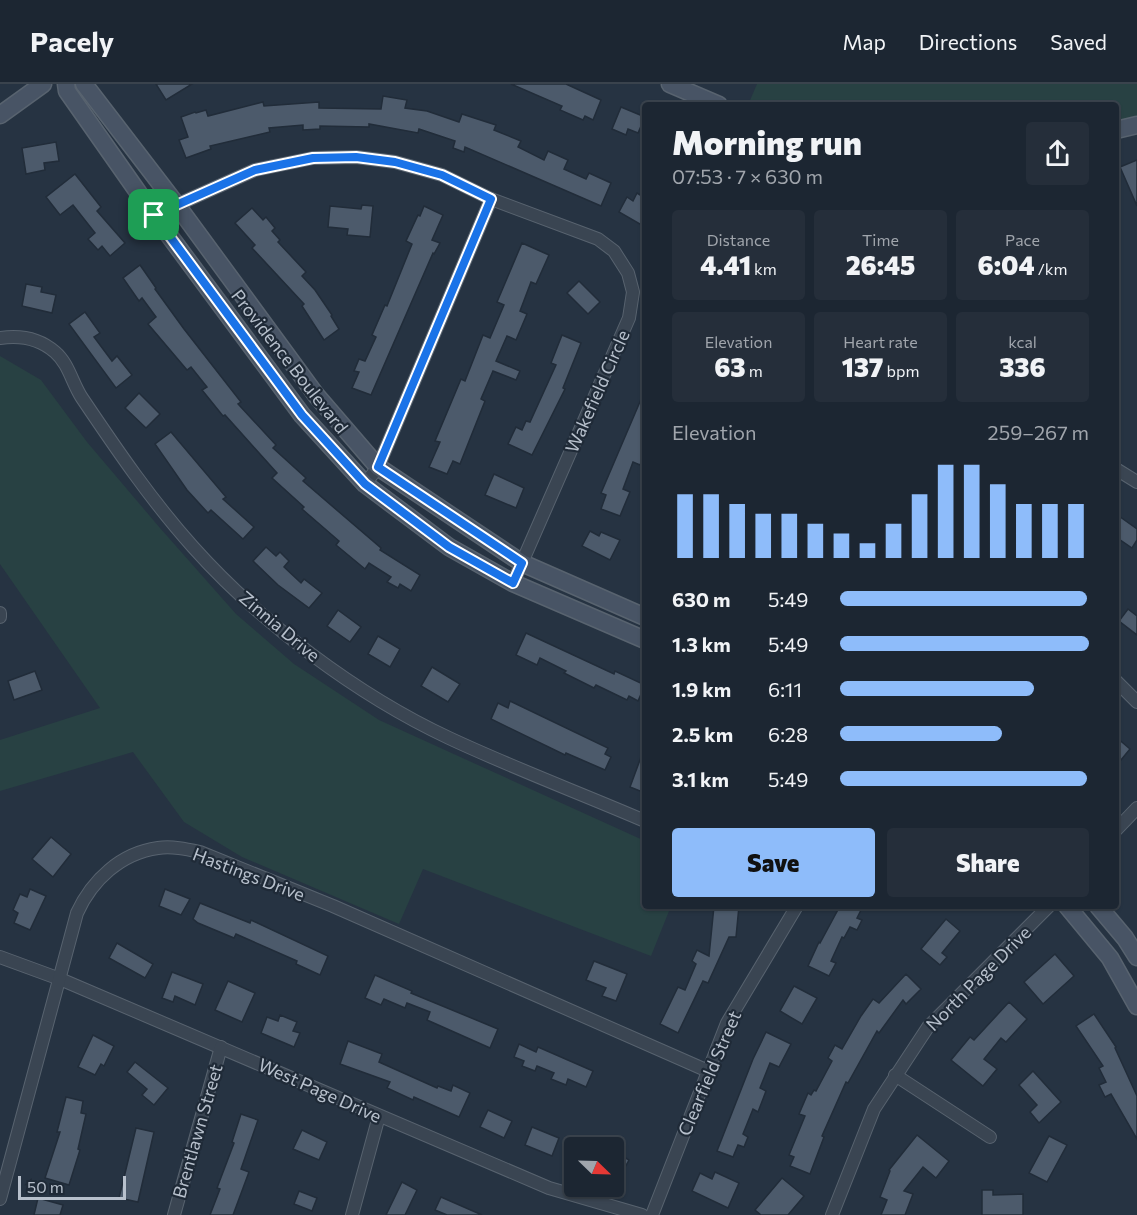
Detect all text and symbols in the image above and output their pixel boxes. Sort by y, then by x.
text: Pacely [30,24,114,58]
text: Map [843,29,886,54]
text: Directions [919,29,1017,54]
text: Saved [1050,29,1107,54]
text: Morning run [672,121,862,162]
button: share [1026,122,1089,185]
text: 07:53 · 7 × 630 m [672,164,823,188]
pin [128,189,179,240]
icon: arrive [137,198,170,231]
text: Distance [707,230,770,249]
text: Time [862,230,899,249]
text: Pace [1005,230,1040,249]
text: 4.41 [700,249,751,280]
text: 26:45 [846,249,915,280]
text: 6:04 [978,249,1035,280]
text: km [751,259,777,278]
text: /km [1035,259,1067,278]
street label: Providence Boulevard [227,285,353,437]
street label: Wakefield Circle [560,326,634,456]
text: Elevation [705,332,772,351]
text: Heart rate [843,332,918,351]
text: kcal [1008,332,1037,351]
text: 63 [714,351,746,382]
text: 137 [842,351,883,382]
text: 336 [999,351,1046,382]
text: m [746,361,763,380]
text: bpm [883,361,919,380]
text: Elevation [672,420,757,444]
text: 259–267 m [988,420,1089,444]
street label: Zinnia Drive [235,586,325,666]
text: 630 m [672,587,730,611]
text: 5:49 [768,587,808,611]
text: 1.3 km [672,632,731,656]
text: 5:49 [768,632,808,656]
text: 1.9 km [672,677,731,701]
text: 6:11 [768,677,802,701]
text: 2.5 km [672,722,733,746]
text: 6:28 [768,722,808,746]
text: 3.1 km [672,767,729,791]
text: 5:49 [768,767,808,791]
button: Save [672,828,875,897]
button: Share [887,828,1089,897]
street label: Hastings Drive [190,843,308,905]
street label: North Page Drive [921,921,1035,1035]
street label: Clearfield Street [673,1007,745,1139]
street label: West Page Drive [255,1053,385,1127]
street label: Brentlawn Street [167,1061,227,1201]
north arrow [564,1137,624,1197]
map controls [564,1137,624,1197]
scale bar [18,1173,126,1200]
text: 50 m [27,1177,64,1196]

